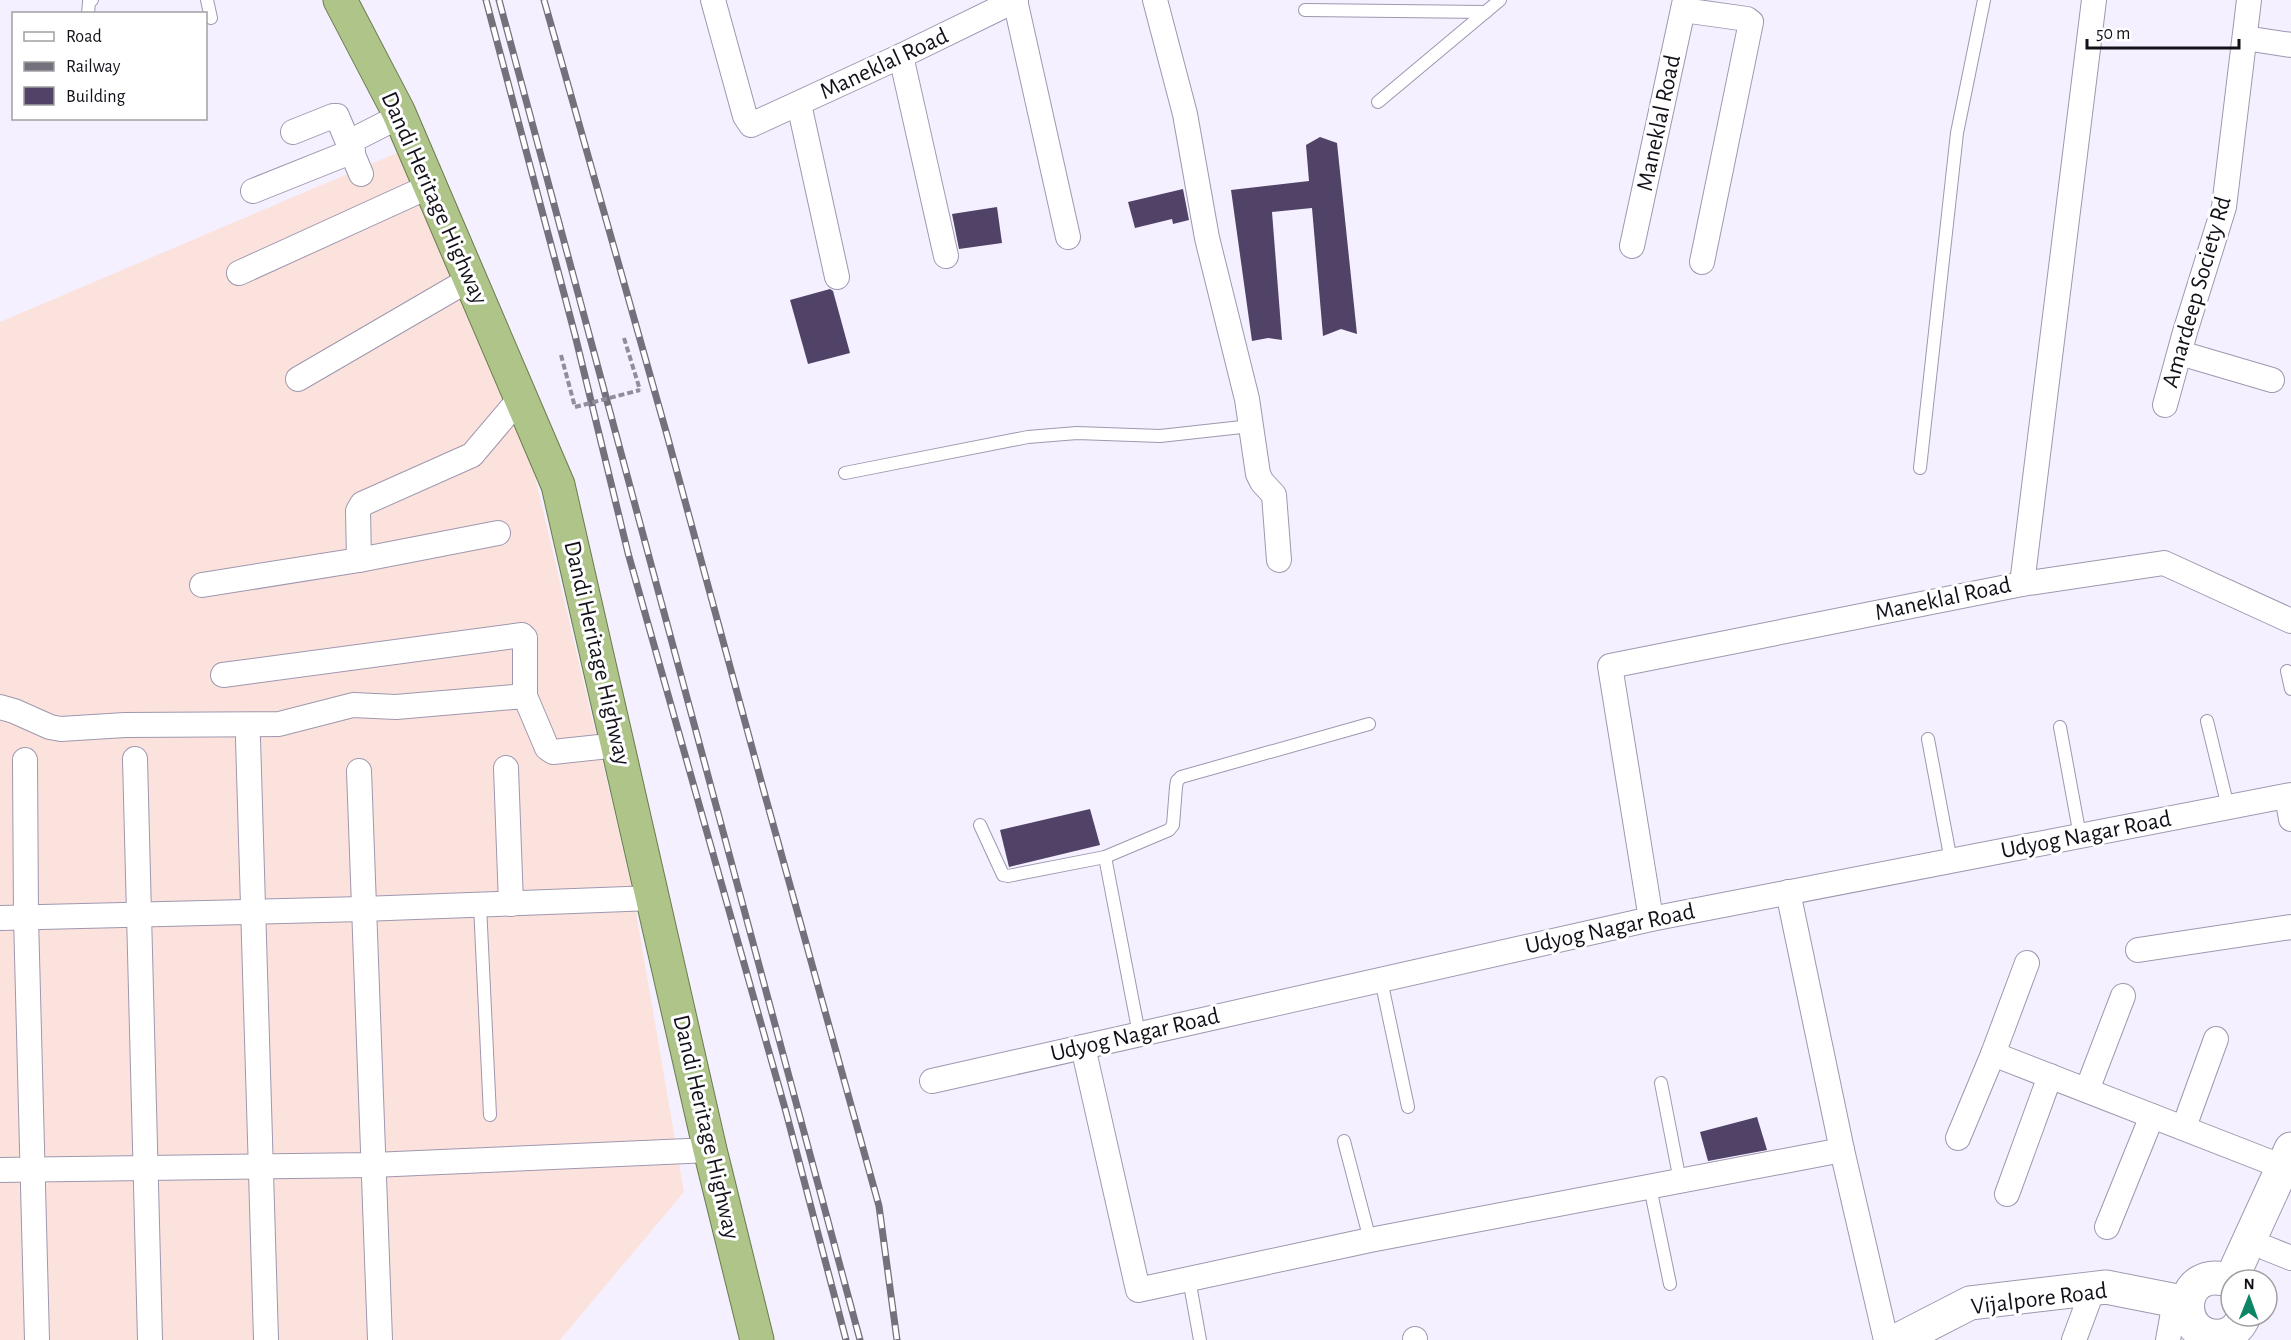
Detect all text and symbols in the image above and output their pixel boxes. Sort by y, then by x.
legend [12,12,207,120]
scale bar [2087,12,2238,50]
street label: Maneklal Road [816,24,952,104]
text: 50 m [2096,25,2130,43]
text: Road [66,28,102,46]
street label: Maneklal Road [1633,53,1685,193]
text: Railway [66,58,121,76]
text: Building [66,88,126,106]
street label: Dandi Heritage Highway [376,88,492,308]
street label: Amardeep Society Rd [2158,194,2236,390]
street label: Dandi Heritage Highway [559,538,635,768]
street label: Maneklal Road [1873,573,2013,625]
street label: Udyog Nagar Road [1999,807,2173,863]
street label: Udyog Nagar Road [1523,899,1697,959]
street label: Udyog Nagar Road [1048,1004,1222,1066]
street label: Dandi Heritage Highway [668,1012,744,1242]
north arrow [2219,1268,2279,1328]
text: N [2244,1276,2255,1292]
street label: Vijalpore Road [1970,1279,2108,1319]

